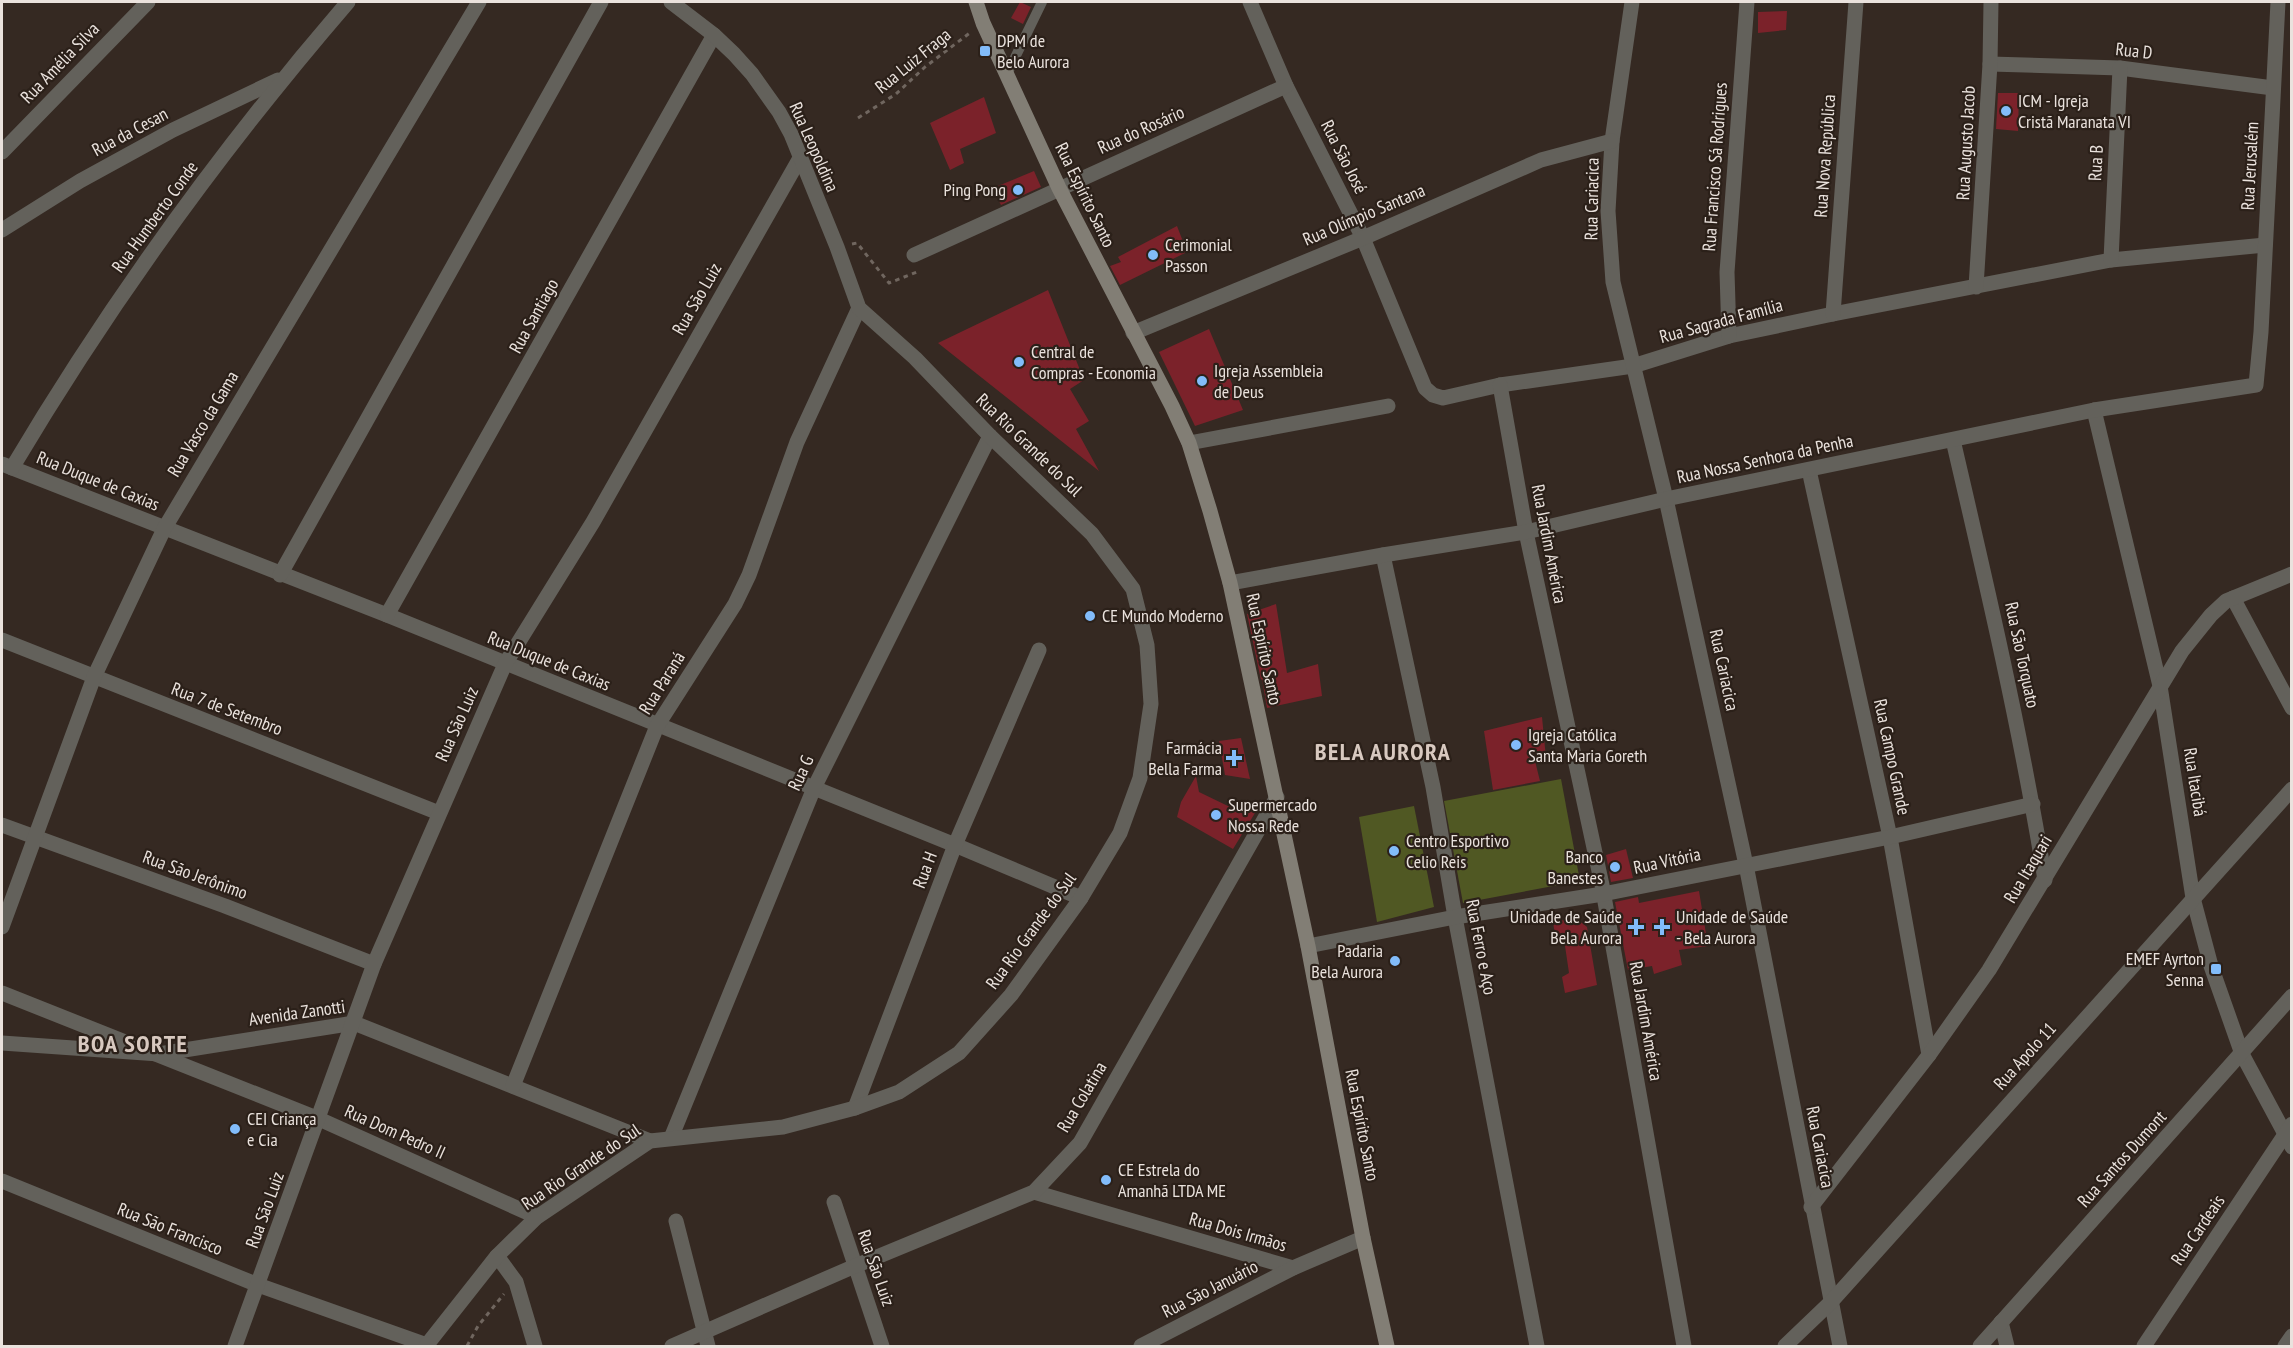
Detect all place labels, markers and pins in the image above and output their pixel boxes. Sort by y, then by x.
place label: DPM de Belo Aurora [997,29,1069,73]
marker: DPM de Belo Aurora [978,44,992,58]
place label: ICM - Igreja Cristã Maranata VI [2018,89,2131,133]
marker: ICM - Igreja Cristã Maranata VI [1999,104,2013,118]
place label: Ping Pong [943,178,1006,201]
marker: Ping Pong [1011,183,1025,197]
place label: Cerimonial Passon [1165,233,1233,277]
marker: Cerimonial Passon [1146,248,1160,262]
place label: Central de Compras - Economia [1031,340,1156,384]
marker: Central de Compras - Economia [1012,355,1026,369]
place label: Igreja Assembleia de Deus [1214,359,1323,403]
marker: Igreja Assembleia de Deus [1195,374,1209,388]
place label: CE Mundo Moderno [1102,604,1224,627]
marker: CE Mundo Moderno [1083,609,1097,623]
place label: Igreja Católica Santa Maria Goreth [1528,723,1647,767]
place label: Farmácia Bella Farma [1148,736,1222,780]
marker: Igreja Católica Santa Maria Goreth [1509,738,1523,752]
marker: Farmácia Bella Farma [1227,751,1241,765]
place label: Supermercado Nossa Rede [1228,793,1317,837]
marker: Supermercado Nossa Rede [1209,808,1223,822]
place label: Centro Esportivo Celio Reis [1406,829,1509,873]
marker: Centro Esportivo Celio Reis [1387,844,1401,858]
place label: Banco Banestes [1548,845,1603,889]
marker: Banco Banestes [1608,860,1622,874]
place label: Unidade de Saúde Bela Aurora [1510,905,1622,949]
place label: Unidade de Saúde - Bela Aurora [1676,905,1788,949]
marker: Unidade de Saúde Bela Aurora [1627,918,1645,936]
marker: Unidade de Saúde - Bela Aurora [1653,918,1671,936]
place label: Padaria Bela Aurora [1311,939,1383,983]
place label: EMEF Ayrton Senna [2126,947,2204,991]
marker: Padaria Bela Aurora [1388,954,1402,968]
marker: EMEF Ayrton Senna [2209,962,2223,976]
place label: CEI Criança e Cia [247,1107,317,1151]
marker: CEI Criança e Cia [228,1122,242,1136]
place label: CE Estrela do Amanhã LTDA ME [1118,1158,1226,1202]
marker: CE Estrela do Amanhã LTDA ME [1099,1173,1113,1187]

